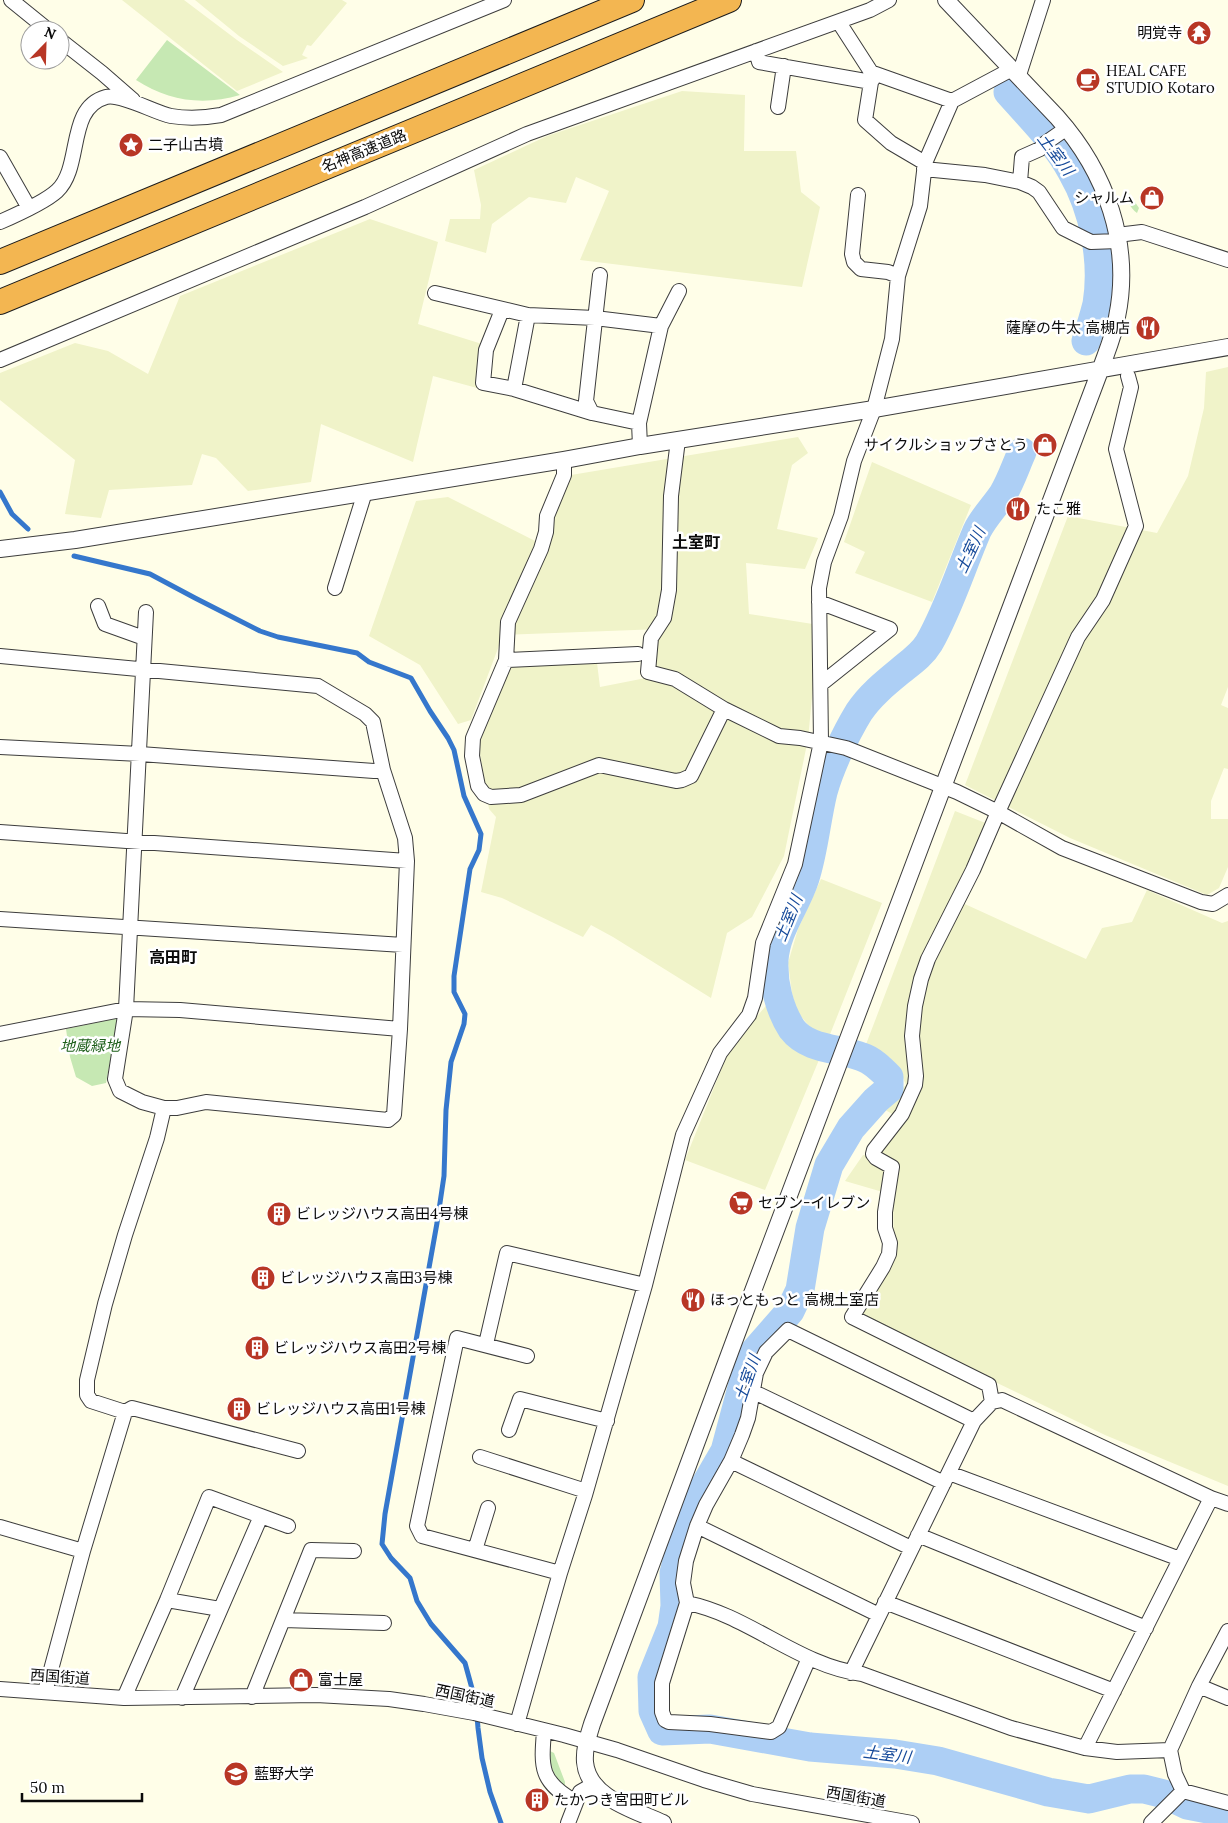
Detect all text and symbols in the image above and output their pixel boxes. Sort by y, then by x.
north arrow [20,20,70,70]
temple icon: 明覚寺 [1186,20,1212,46]
text: N [42,23,59,44]
place label: 明覚寺 [1137,23,1182,42]
place label: HEAL CAFE STUDIO Kotaro [1106,61,1215,97]
cafe icon: HEAL CAFE STUDIO Kotaro [1075,67,1101,93]
street label: 名神高速道路 [319,125,409,176]
water label: 土室川 [1034,129,1080,181]
place icon: 二子山古墳 [118,132,144,158]
place label: 二子山古墳 [148,135,223,154]
shop icon: シャルム [1139,185,1165,211]
place label: シャルム [1074,188,1134,207]
restaurant icon: 薩摩の牛太 高槻店 [1135,315,1161,341]
place label: 薩摩の牛太 高槻店 [1006,318,1130,337]
shop icon: サイクルショップさとう [1032,432,1058,458]
place label: サイクルショップさとう [864,435,1028,454]
restaurant icon: たこ雅 [1005,496,1031,522]
place label: たこ雅 [1036,499,1081,518]
water label: 土室川 [951,522,990,576]
district label: 土室町 [672,532,720,552]
water label: 土室川 [770,890,807,944]
district label: 高田町 [149,947,197,967]
park label: 地蔵緑地 [60,1036,122,1055]
supermarket icon: セブン-イレブン [728,1190,754,1216]
place label: セブン-イレブン [758,1193,870,1212]
building icon: ビレッジハウス高田4号棟 [266,1201,292,1227]
place label: ビレッジハウス高田4号棟 [296,1204,468,1223]
building icon: ビレッジハウス高田3号棟 [250,1265,276,1291]
place label: ビレッジハウス高田3号棟 [280,1268,452,1287]
restaurant icon: ほっともっと 高槻土室店 [680,1287,706,1313]
place label: ほっともっと 高槻土室店 [710,1290,879,1309]
building icon: ビレッジハウス高田2号棟 [244,1335,270,1361]
place label: ビレッジハウス高田2号棟 [274,1338,446,1357]
water label: 土室川 [730,1350,765,1404]
building icon: ビレッジハウス高田1号棟 [226,1396,252,1422]
place label: ビレッジハウス高田1号棟 [256,1399,426,1418]
street label: 西国街道 [29,1665,91,1688]
shop icon: 富士屋 [288,1667,314,1693]
place label: 富士屋 [318,1670,363,1689]
street label: 西国街道 [434,1680,496,1711]
water label: 土室川 [862,1741,914,1767]
school or university icon: 藍野大学 [223,1761,249,1787]
place label: 藍野大学 [254,1764,314,1783]
scale bar [22,1770,142,1802]
text: 50 m [30,1778,65,1797]
street label: 西国街道 [825,1782,887,1811]
building icon: たかつき宮田町ビル [524,1787,550,1813]
place label: たかつき宮田町ビル [554,1790,689,1809]

